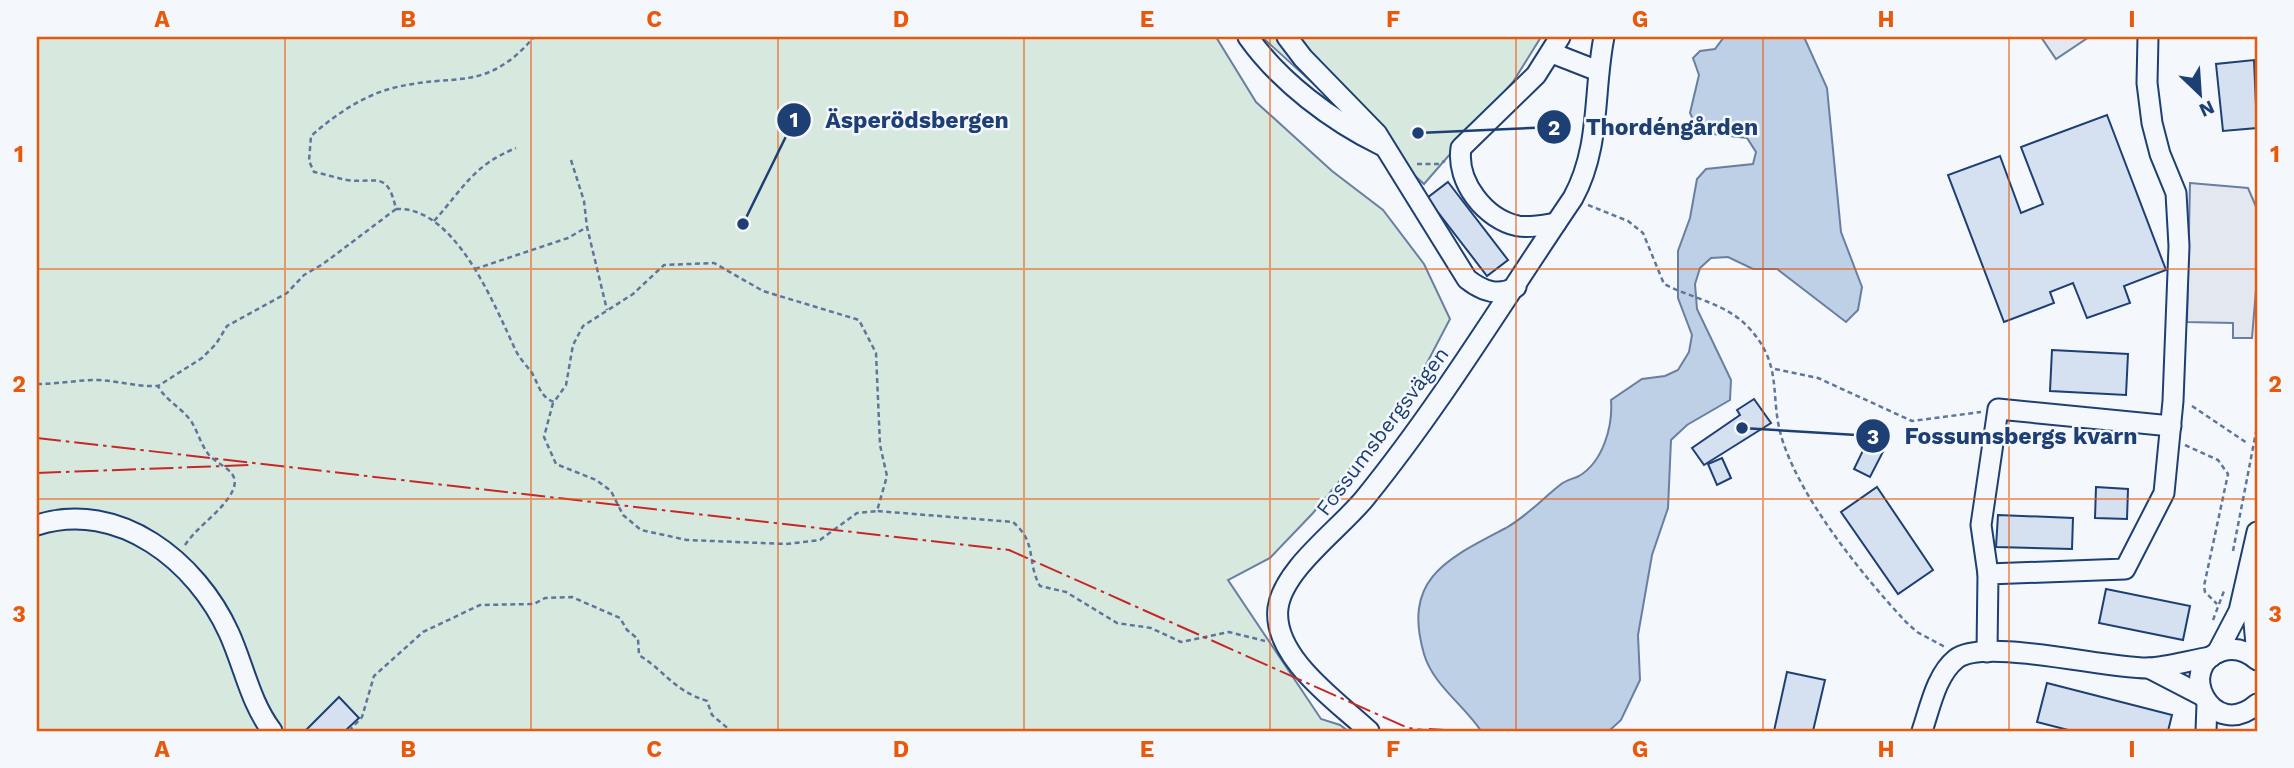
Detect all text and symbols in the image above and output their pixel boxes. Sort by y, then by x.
text: A [154,6,170,33]
text: B [400,6,416,33]
text: C [646,6,662,33]
text: D [893,6,909,33]
text: E [1140,6,1154,33]
text: F [1386,6,1400,33]
text: G [1632,6,1648,33]
text: H [1877,6,1895,33]
text: I [2128,6,2136,33]
north arrow [2164,60,2234,130]
text: N [2196,96,2218,122]
callout: Äsperödsbergen [776,98,1023,142]
callout: Thordéngården [1537,105,1772,149]
text: 1 [789,107,799,132]
text: Äsperödsbergen [825,107,1009,134]
text: Thordéngården [1586,114,1758,141]
text: 2 [1548,115,1560,140]
text: 1 [14,141,24,168]
text: 1 [2270,141,2280,168]
street label: Fossumsbergsvägen [1310,342,1454,520]
text: 2 [12,371,26,398]
text: 2 [2268,371,2282,398]
callout: Fossumsbergs kvarn [1855,414,2151,458]
text: Fossumsbergs kvarn [1905,423,2137,450]
text: 3 [1867,424,1879,449]
text: 3 [12,601,26,628]
text: 3 [2268,601,2282,628]
text: A [154,736,170,763]
text: B [400,736,416,763]
text: C [646,736,662,763]
text: D [893,736,909,763]
text: E [1140,736,1154,763]
text: F [1386,736,1400,763]
text: G [1632,736,1648,763]
text: H [1877,736,1895,763]
text: I [2128,736,2136,763]

